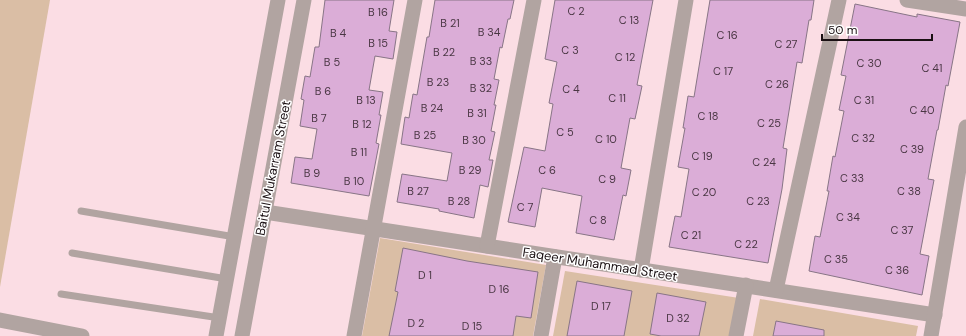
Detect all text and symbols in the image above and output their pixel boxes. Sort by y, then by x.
house number: C 2 [567,4,585,18]
house number: B 16 [368,5,388,19]
house number: C 13 [619,13,639,27]
house number: B 21 [440,16,460,30]
scale bar [822,16,932,42]
text: 50 m [828,22,857,38]
house number: B 34 [478,25,501,39]
house number: B 4 [330,26,346,40]
house number: C 16 [716,28,738,42]
house number: B 15 [368,36,388,50]
house number: C 27 [775,37,798,51]
house number: C 3 [561,43,579,57]
house number: B 22 [433,45,455,59]
house number: C 12 [615,50,635,64]
house number: B 33 [470,54,492,68]
house number: B 5 [324,55,340,69]
house number: C 30 [857,56,881,70]
house number: C 41 [922,61,942,75]
house number: C 17 [713,64,733,78]
house number: B 23 [427,75,449,89]
house number: C 26 [765,77,789,91]
house number: B 32 [470,81,492,95]
house number: C 4 [562,82,580,96]
house number: B 6 [315,84,331,98]
house number: C 11 [608,91,626,105]
house number: B 13 [356,93,376,107]
house number: C 31 [854,93,874,107]
street label: Baitul Mukarram Street [252,99,294,237]
house number: B 24 [421,101,444,115]
house number: C 40 [909,103,935,117]
house number: B 31 [467,106,487,120]
house number: C 18 [698,109,718,123]
house number: B 7 [311,111,327,125]
house number: C 25 [757,116,781,130]
house number: B 12 [352,117,372,131]
house number: C 5 [556,125,574,139]
house number: B 25 [414,128,437,142]
house number: C 32 [851,131,875,145]
house number: C 10 [595,132,617,146]
house number: B 30 [462,133,486,147]
house number: C 39 [900,142,924,156]
house number: B 11 [351,145,367,159]
house number: C 19 [691,149,713,163]
house number: C 24 [752,155,776,169]
house number: B 29 [459,163,481,177]
house number: C 6 [538,163,556,177]
house number: B 9 [304,166,320,180]
house number: C 33 [840,171,864,185]
house number: C 9 [598,172,616,186]
house number: B 10 [344,174,364,188]
house number: B 27 [407,184,429,198]
house number: C 38 [897,184,921,198]
house number: C 20 [692,185,716,199]
house number: B 28 [448,194,470,208]
house number: C 23 [746,194,770,208]
house number: C 7 [517,200,533,214]
house number: C 34 [836,210,860,224]
house number: C 8 [589,213,607,227]
house number: C 37 [890,223,914,237]
house number: C 21 [681,228,701,242]
house number: C 22 [734,237,758,251]
street label: Faqeer Muhammad Street [521,243,679,285]
house number: C 35 [824,252,848,266]
house number: C 36 [885,263,909,277]
house number: D 1 [418,268,432,282]
house number: D 16 [489,282,510,296]
house number: D 17 [591,299,611,313]
house number: D 32 [666,311,690,325]
house number: D 2 [408,316,424,330]
house number: D 15 [462,319,483,333]

